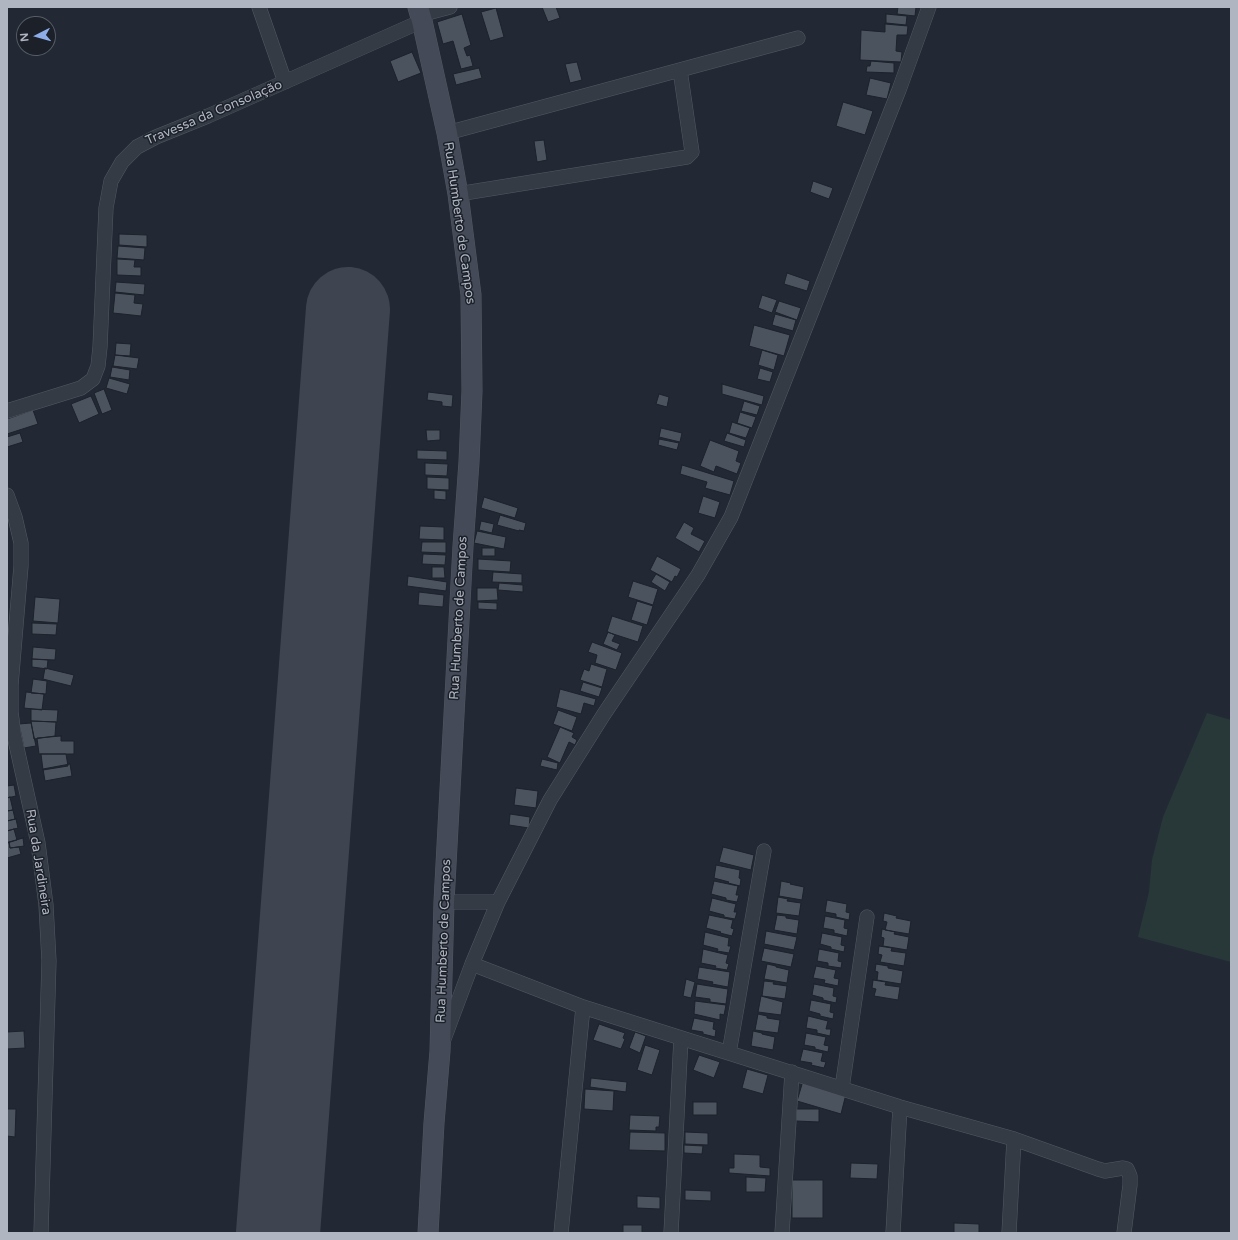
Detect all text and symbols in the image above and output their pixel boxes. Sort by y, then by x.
north arrow [16,16,56,56]
text: N [18,32,31,42]
street label: Travessa da Consolação [143,77,285,149]
street label: Rua Humberto de Campos [440,141,478,305]
street label: Rua Humberto de Campos [447,536,471,700]
street label: Rua da Jardineira [22,808,54,916]
street label: Rua Humberto de Campos [433,859,455,1023]

